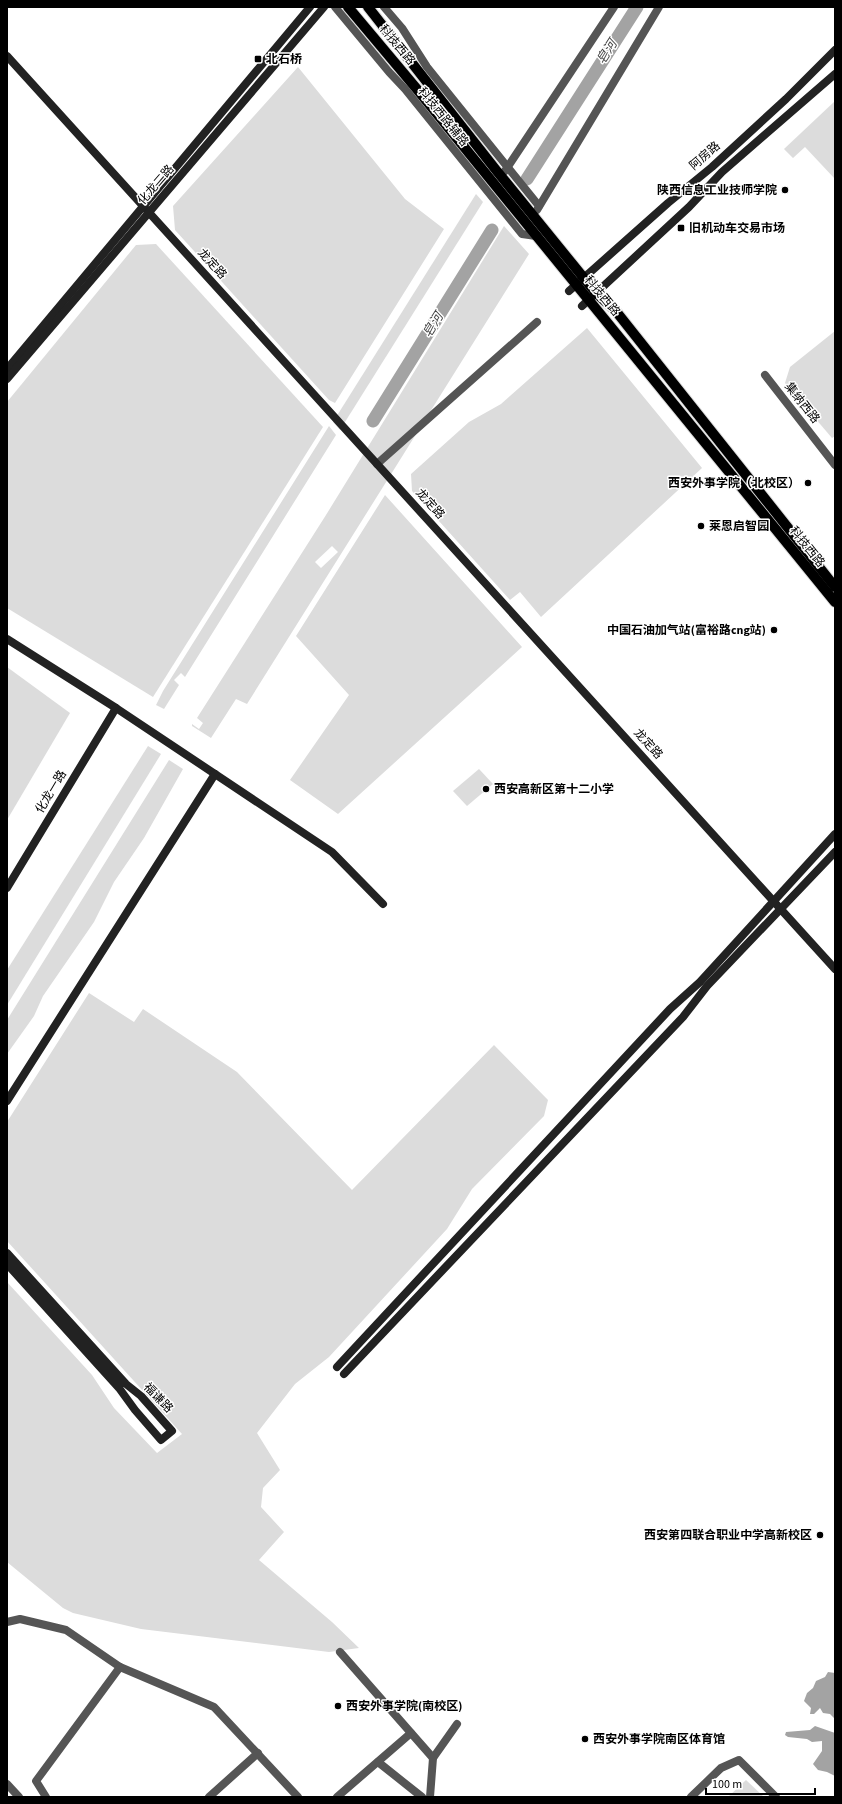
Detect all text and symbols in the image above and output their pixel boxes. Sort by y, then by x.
street label: 科技西路 [375,21,419,69]
water label: 皂河 [592,34,623,68]
place label: 北石桥 [266,51,302,68]
marker: 北石桥 [253,54,263,64]
street label: 科技西路辅路 [414,84,472,150]
street label: 阿房路 [686,138,724,174]
street label: 化龙二路 [134,161,178,209]
place label: 陕西信息工业技师学院 [657,182,777,199]
marker: 陕西信息工业技师学院 [780,185,790,195]
place label: 旧机动车交易市场 [689,220,785,237]
marker: 旧机动车交易市场 [676,223,686,233]
street label: 龙定路 [194,245,230,283]
street label: 科技西路 [580,272,624,320]
water label: 皂河 [418,307,449,341]
street label: 集纳西路 [781,379,823,427]
place label: 西安外事学院（北校区） [668,475,800,492]
marker: 西安外事学院（北校区） [803,478,813,488]
street label: 龙定路 [412,485,448,523]
place label: 莱恩启智园 [709,518,769,535]
marker: 莱恩启智园 [696,521,706,531]
street label: 科技西路 [785,523,829,571]
place label: 中国石油加气站(富裕路cng站) [607,622,766,639]
marker: 中国石油加气站(富裕路cng站) [769,625,779,635]
street label: 龙定路 [630,725,666,763]
street label: 化龙一路 [31,767,71,817]
place label: 西安高新区第十二小学 [494,781,614,798]
marker: 西安高新区第十二小学 [481,784,491,794]
street label: 福谦路 [139,1379,177,1417]
place label: 西安第四联合职业中学高新校区 [644,1527,812,1544]
marker: 西安第四联合职业中学高新校区 [815,1530,825,1540]
place label: 西安外事学院(南校区) [346,1698,462,1715]
marker: 西安外事学院(南校区) [333,1701,343,1711]
place label: 西安外事学院南区体育馆 [593,1731,725,1748]
marker: 西安外事学院南区体育馆 [580,1734,590,1744]
scale bar [706,1770,815,1796]
text: 100 m [712,1776,742,1793]

